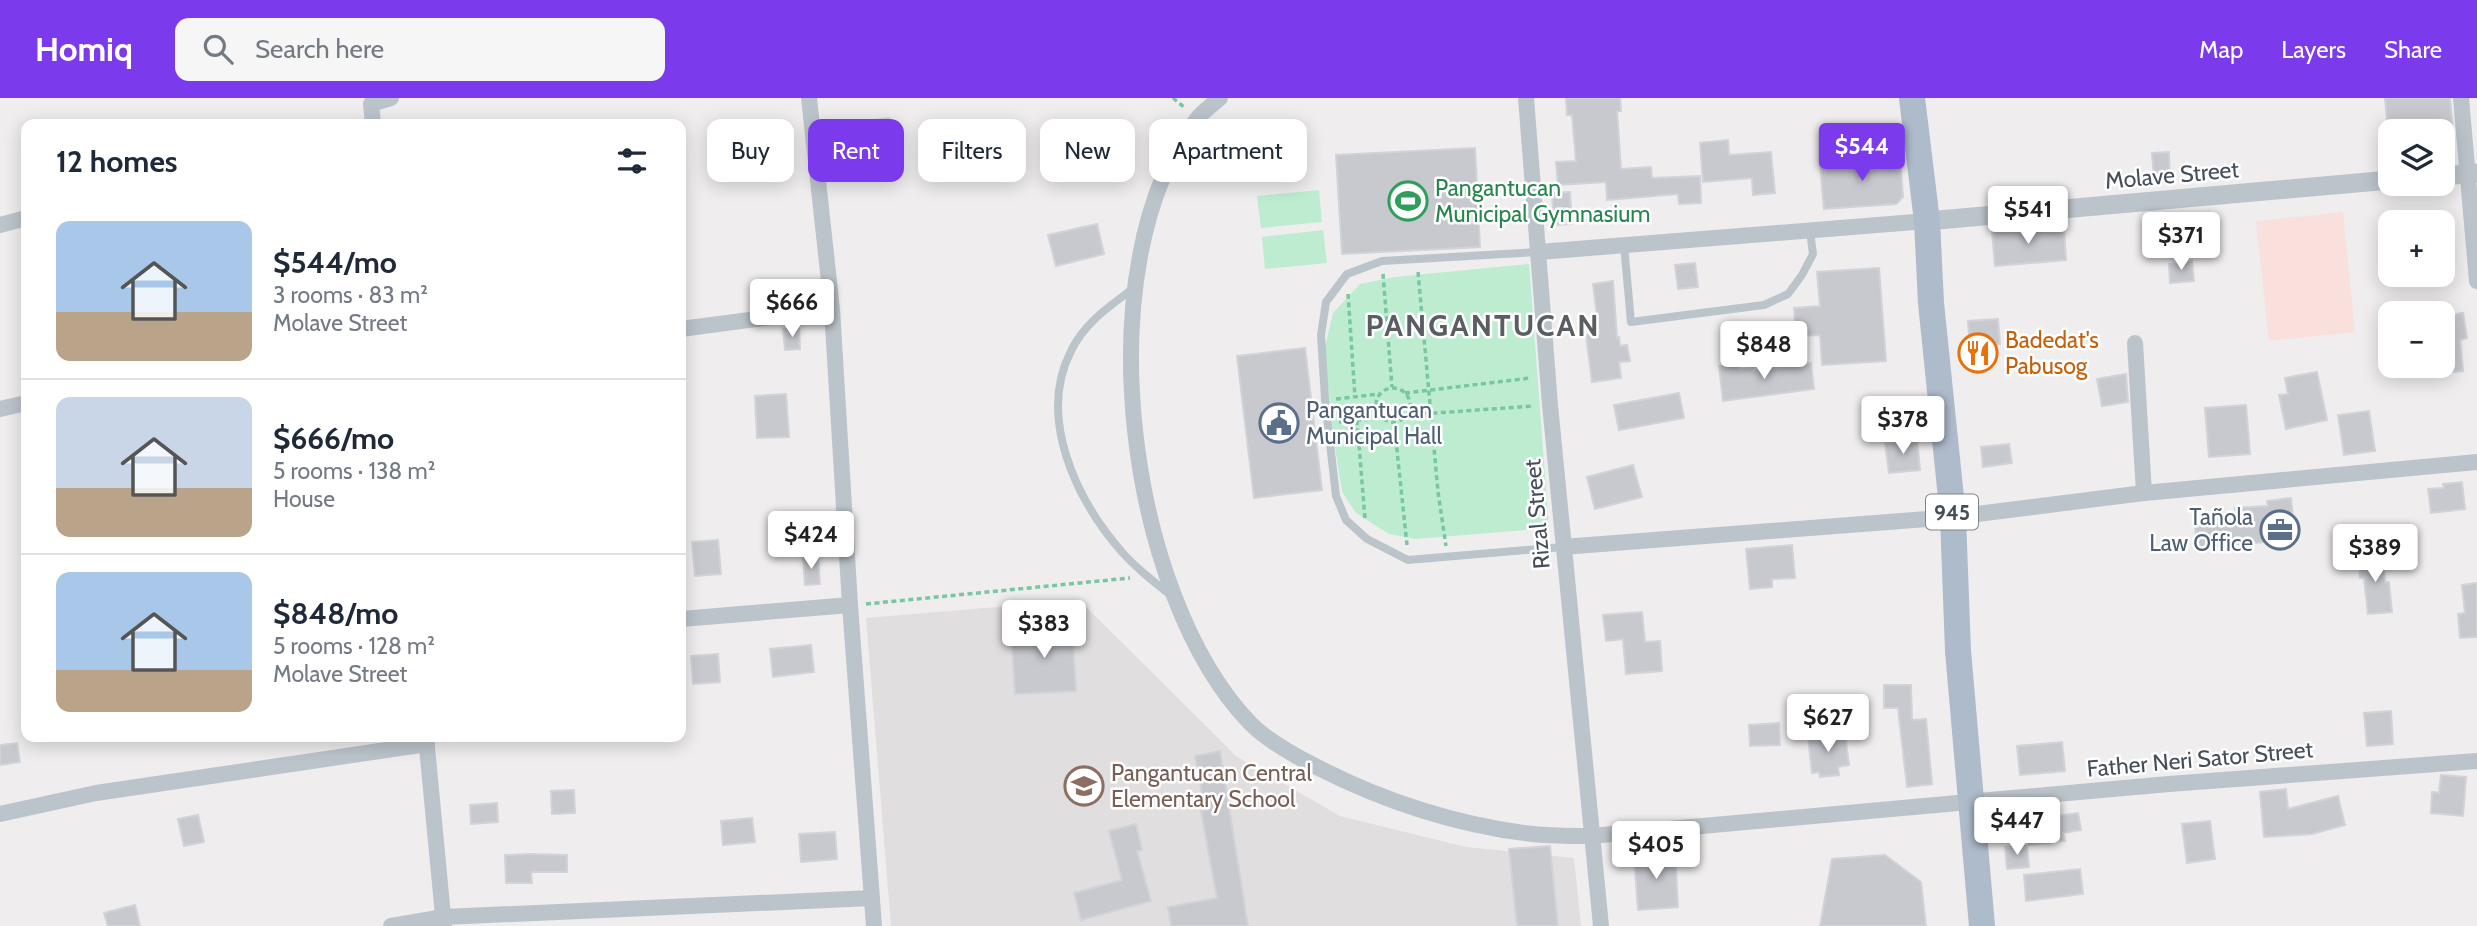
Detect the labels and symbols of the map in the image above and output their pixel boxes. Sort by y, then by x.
pin: $544 [1821,123,1903,183]
street label: Molave Street [2104,155,2240,195]
place label: Pangantucan Municipal Gymnasium [1435,174,1650,228]
sports icon: Pangantucan Municipal Gymnasium [1387,180,1429,222]
pin: $541 [1987,186,2069,246]
pin: $371 [2140,212,2222,272]
pin: $666 [751,280,833,339]
district label: PANGANTUCAN [1366,307,1600,344]
pin: $848 [1723,322,1805,381]
place label: Badedat's Pabusog [2005,326,2099,380]
restaurant icon: Badedat's Pabusog [1957,332,1999,374]
place label: Pangantucan Municipal Hall [1306,396,1442,450]
pin: $378 [1862,396,1944,456]
public building icon: Pangantucan Municipal Hall [1258,402,1300,444]
street label: Rizal Street [1518,458,1556,570]
road number: 945 [1926,494,1978,530]
place label: Tañola Law Office [2149,503,2253,557]
office icon: Tañola Law Office [2259,509,2301,551]
pin: $424 [770,512,852,571]
pin: $389 [2334,524,2416,584]
pin: $383 [1003,601,1085,660]
pin: $627 [1787,694,1869,754]
street label: Father Neri Sator Street [2086,735,2315,783]
place label: Pangantucan Central Elementary School [1111,759,1312,813]
school or university icon: Pangantucan Central Elementary School [1063,765,1105,807]
pin: $447 [1976,798,2058,857]
pin: $405 [1615,822,1697,881]

